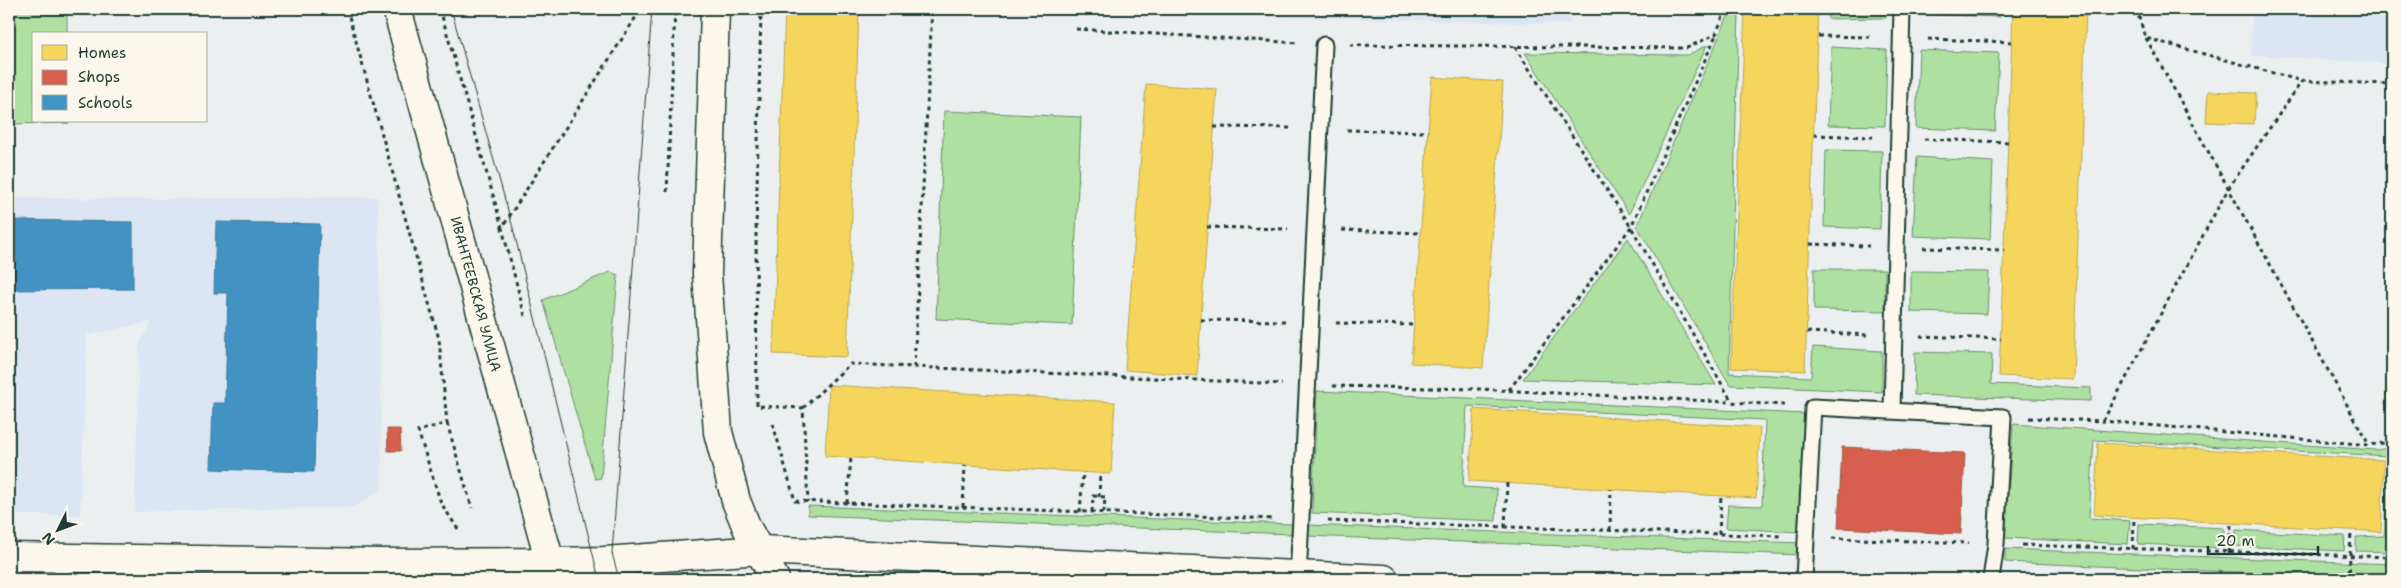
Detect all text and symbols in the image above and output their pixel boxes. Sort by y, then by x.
legend [32,32,208,122]
text: Homes [78,43,126,63]
text: Shops [78,67,120,87]
text: Schools [78,93,133,113]
street label: ИВАНТЕЕВСКАЯ УЛИЦА [447,214,505,374]
north arrow [32,506,82,556]
scale bar [2208,523,2318,555]
text: N [38,529,59,549]
text: 20 m [2216,531,2255,551]

